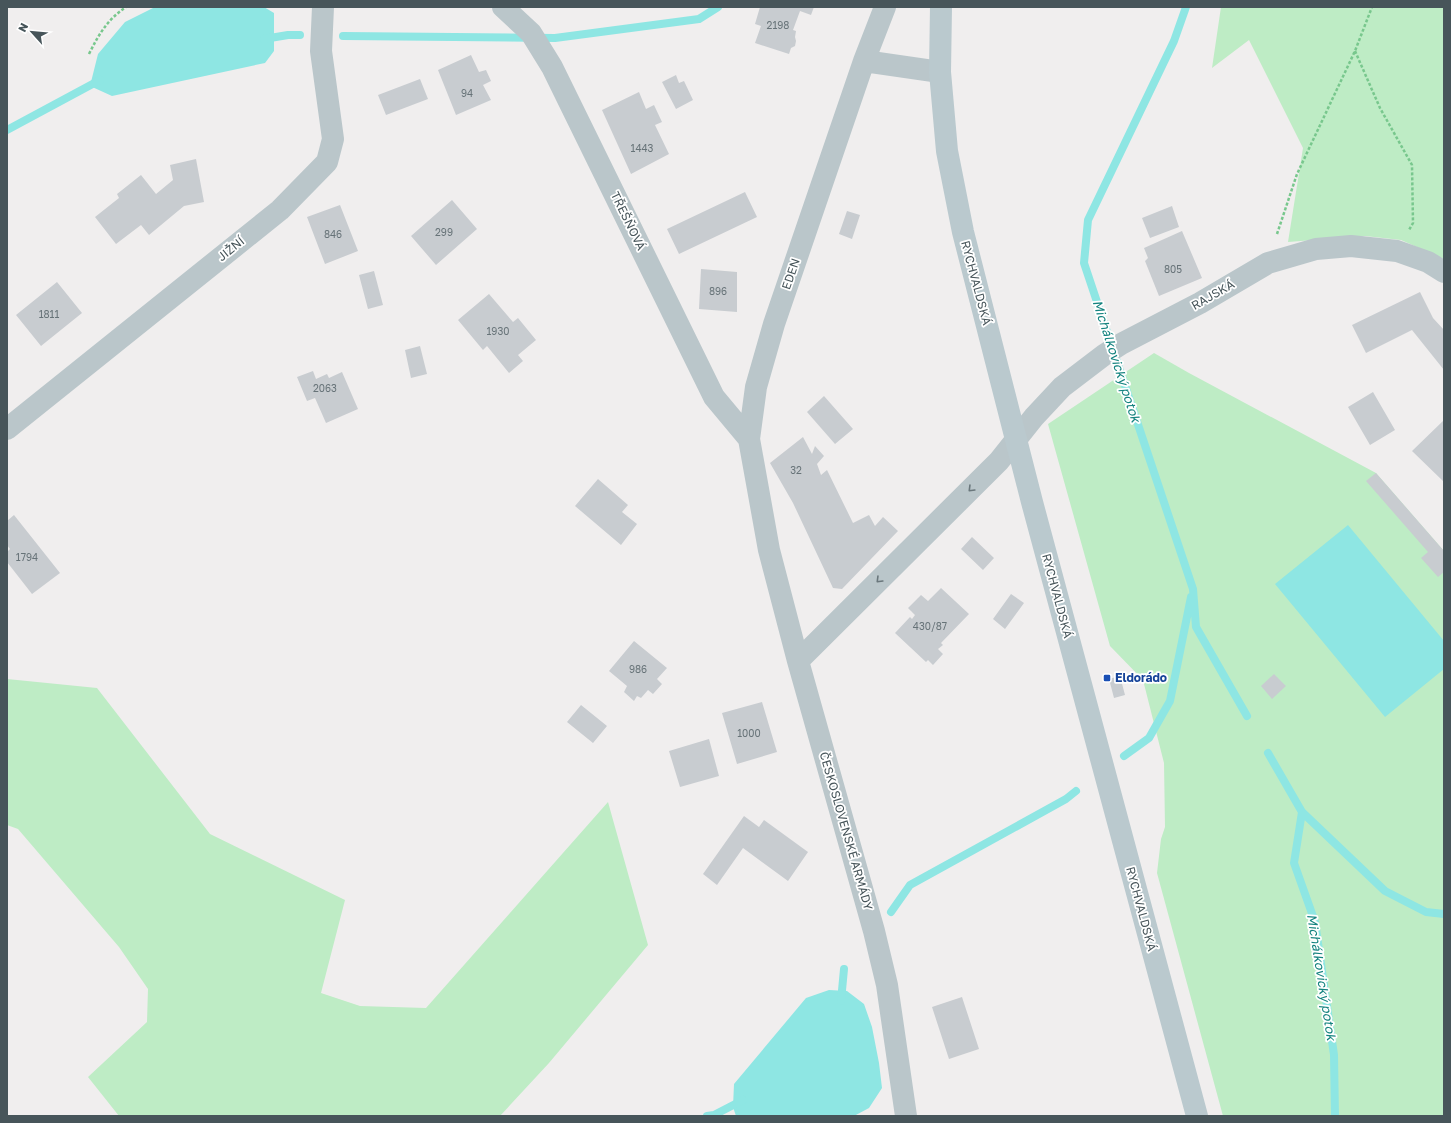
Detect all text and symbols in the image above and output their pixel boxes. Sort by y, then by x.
north arrow [12,12,52,52]
house number: 2198 [767,19,789,31]
text: N [15,21,30,34]
house number: 94 [461,87,473,99]
house number: 1443 [631,142,654,154]
street label: TŘEŠŇOVÁ [608,189,649,253]
house number: 299 [435,226,453,238]
house number: 846 [324,228,342,240]
street label: JIŽNÍ [214,232,248,264]
street label: RYCHVALDSKÁ [958,239,995,327]
street label: EDEN [778,256,803,291]
house number: 805 [1164,263,1182,275]
street label: RAJSKÁ [1189,276,1237,313]
house number: 896 [709,285,727,297]
water label: Michálkovický potok [1090,298,1145,426]
house number: 1811 [39,308,59,320]
house number: 1930 [487,325,509,337]
house number: 2063 [313,382,337,394]
house number: 32 [790,464,802,476]
one-way arrow [968,484,976,491]
house number: 1794 [16,551,38,563]
street label: RYCHVALDSKÁ [1039,552,1076,640]
one-way arrow [876,575,884,583]
house number: 430/87 [913,620,947,632]
house number: 986 [629,663,647,675]
place label: Eldorádo [1115,670,1167,685]
marker: Eldorádo [1102,673,1112,683]
house number: 1000 [737,727,761,739]
street label: ČESKOSLOVENSKÉ ARMÁDY [817,750,876,912]
street label: RYCHVALDSKÁ [1123,865,1160,953]
water label: Michálkovický potok [1304,913,1340,1043]

